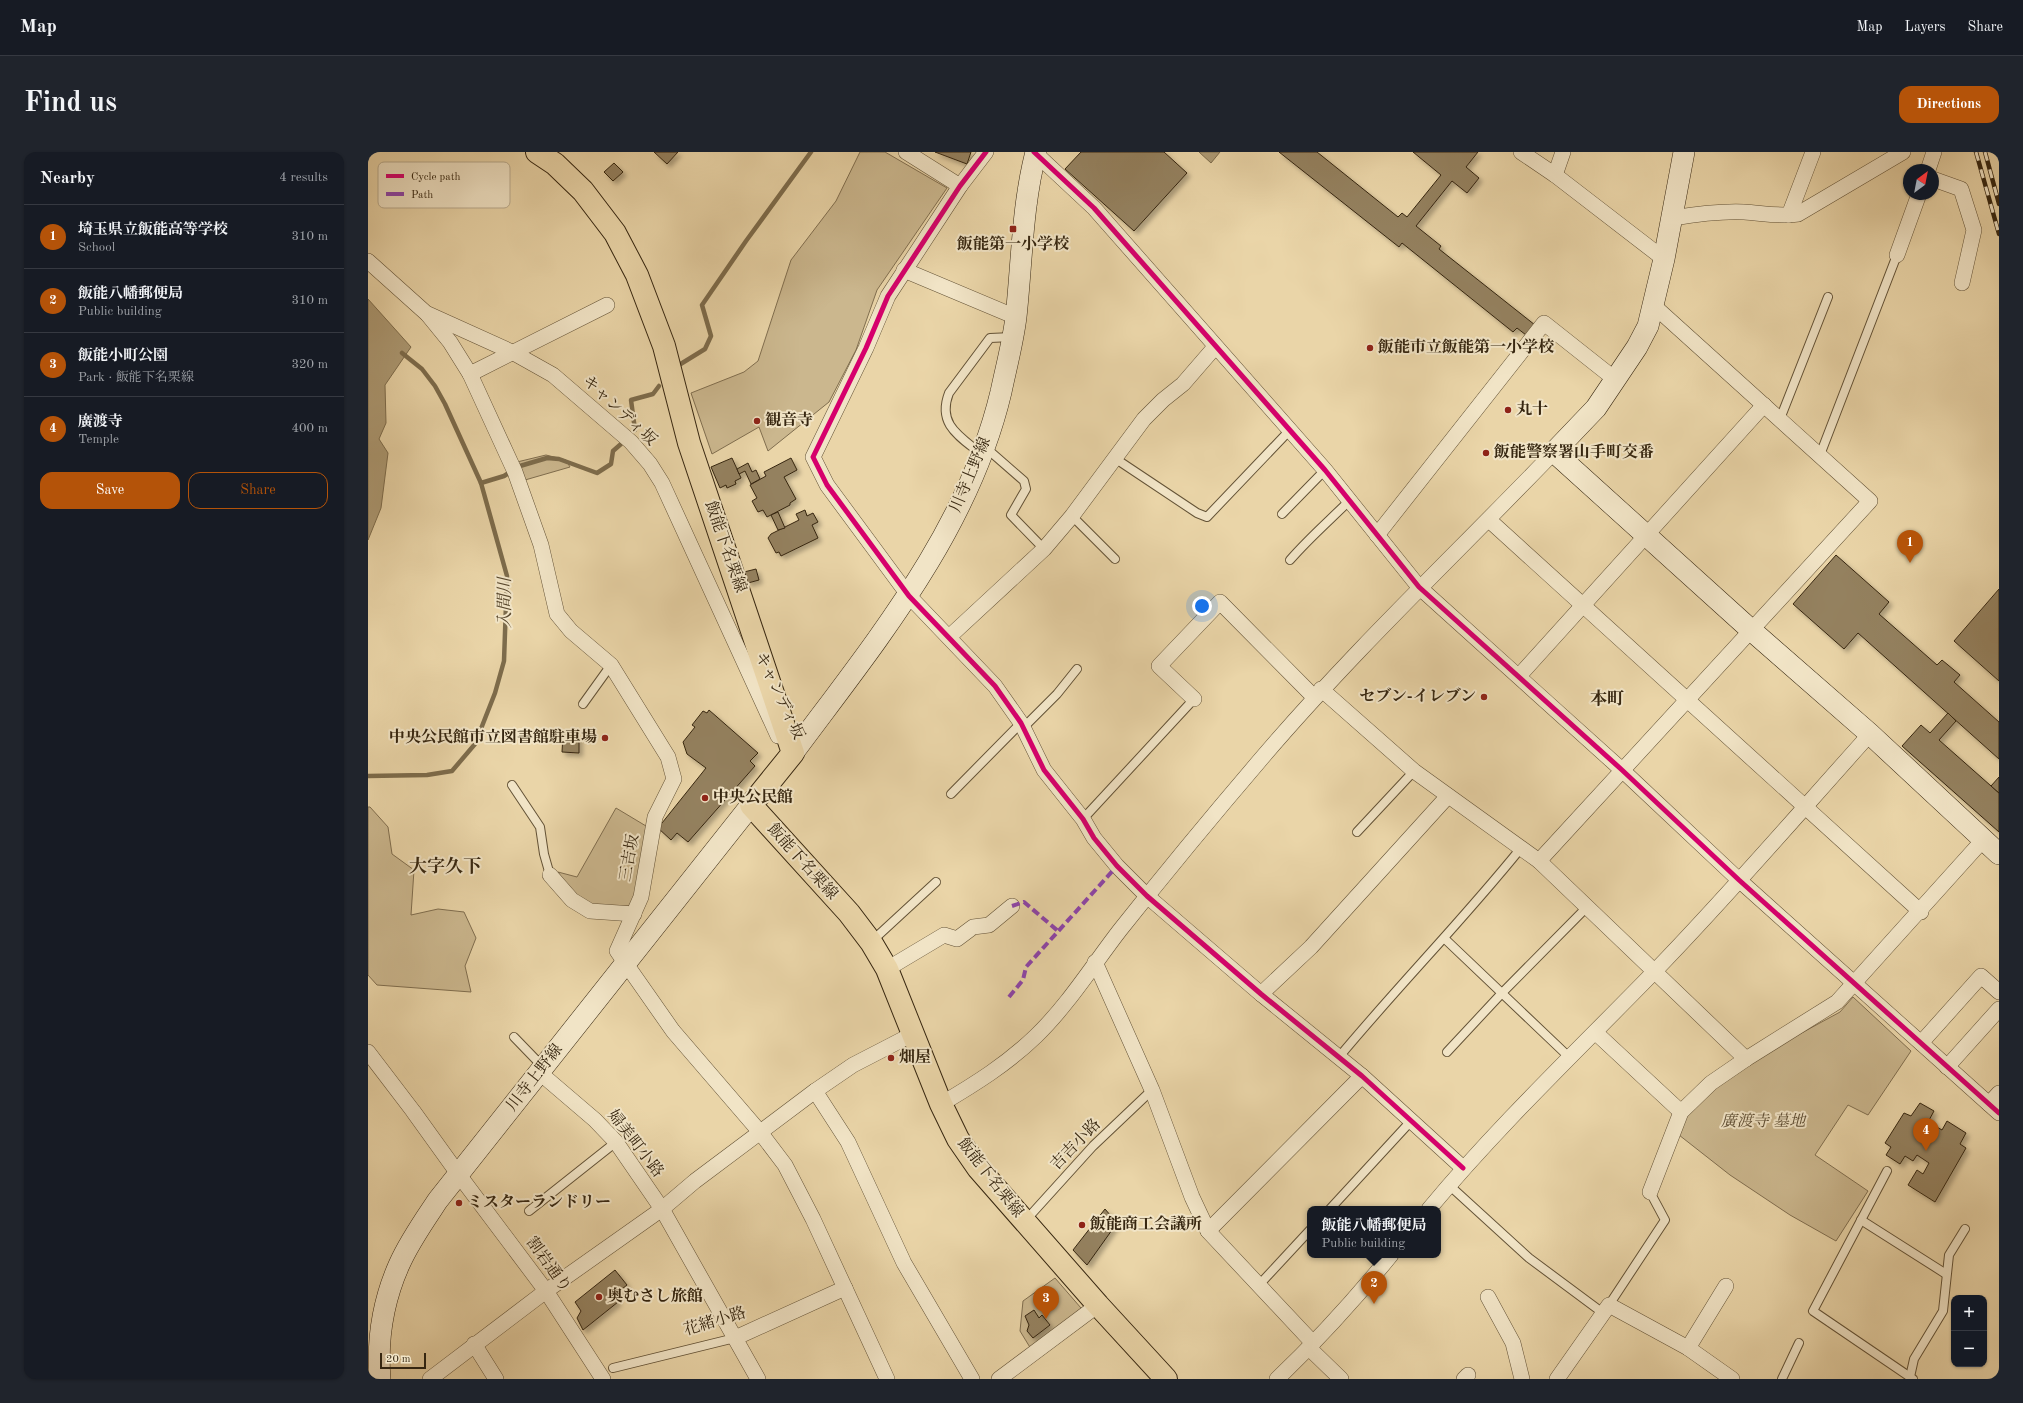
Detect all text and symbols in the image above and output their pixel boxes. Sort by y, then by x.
text: Map [20,18,57,37]
text: Map [1857,20,1883,34]
text: Layers [1905,20,1946,34]
text: Share [1968,20,2003,34]
button: Directions [1899,86,1999,123]
text: Find us [24,90,117,118]
legend [378,162,510,208]
north arrow [1903,164,1939,200]
text: Nearby [40,170,95,187]
text: 4 results [279,171,328,184]
text: Cycle path [411,172,461,183]
text: Path [411,190,433,201]
text: 埼玉県立飯能高等学校 [78,223,228,238]
marker: 飯能第一小学校 [1008,224,1018,234]
text: 1 [49,230,57,243]
text: 310 m [291,230,328,243]
place label: 飯能第一小学校 [957,235,1070,253]
text: School [78,241,115,254]
text: 飯能八幡郵便局 [78,287,183,302]
text: 2 [49,294,57,307]
text: 310 m [291,294,328,307]
text: Public building [78,305,162,318]
place label: 飯能市立飯能第一小学校 [1378,338,1555,356]
marker: 飯能市立飯能第一小学校 [1365,343,1375,353]
text: 飯能小町公園 [78,349,168,364]
text: 3 [49,358,57,371]
text: 320 m [291,358,328,371]
text: Park · 飯能下名栗線 [78,371,194,384]
street label: キャンディ坂 [579,371,660,449]
place label: 丸十 [1516,400,1548,418]
marker: 丸十 [1503,405,1513,415]
place label: 観音寺 [765,411,813,429]
text: 廣渡寺 [78,415,123,430]
marker: 観音寺 [752,416,762,426]
text: 4 [49,422,57,435]
text: 400 m [291,422,328,435]
text: Temple [78,433,119,446]
street label: 川寺上野線 [946,434,994,515]
place label: 飯能警察署山手町交番 [1494,443,1654,461]
marker: 飯能警察署山手町交番 [1481,448,1491,458]
button: Save [40,472,180,509]
button: Share [188,472,328,509]
street label: 飯能下名栗線 [702,498,750,595]
pin: 1 [1897,530,1923,563]
water label: 入間川 [496,576,514,629]
your location [1192,596,1212,616]
street label: キャンディ坂 [752,649,808,742]
place label: セブン-イレブン [1359,687,1476,705]
district label: 本町 [1590,689,1624,708]
marker: セブン-イレブン [1479,692,1489,702]
place label: 中央公民館市立図書館駐車場 [389,728,597,746]
marker: 中央公民館市立図書館駐車場 [600,733,610,743]
place label: 中央公民館 [713,788,793,806]
marker: 中央公民館 [700,793,710,803]
street label: 飯能下名栗線 [764,820,842,903]
street label: 三吉坂 [616,833,642,883]
district label: 大字久下 [409,856,481,876]
street label: 川寺上野線 [502,1040,566,1114]
place label: 畑屋 [899,1048,931,1066]
marker: 畑屋 [886,1053,896,1063]
street label: 婦美町小路 [604,1106,668,1180]
park label: 廣渡寺 墓地 [1721,1112,1807,1130]
street label: 吉吉小路 [1047,1115,1104,1174]
pin: 4 [1913,1118,1939,1151]
street label: 飯能下名栗線 [954,1134,1027,1221]
place label: ミスターランドリー [467,1194,611,1211]
marker: ミスターランドリー [454,1198,464,1208]
popup [1307,1206,1441,1258]
place label: 飯能商工会議所 [1090,1215,1202,1233]
text: 飯能八幡郵便局 [1321,1219,1427,1234]
marker: 飯能商工会議所 [1077,1220,1087,1230]
street label: 割岩通り [523,1233,575,1296]
text: Public building [1321,1237,1405,1250]
pin: 2 [1361,1271,1387,1304]
pin: 3 [1033,1286,1059,1319]
place label: 奥むさし旅館 [607,1287,703,1305]
marker: 奥むさし旅館 [594,1292,604,1302]
map controls [1951,1295,1987,1367]
button: + [1951,1295,1987,1331]
street label: 花緒小路 [681,1303,748,1339]
button: − [1951,1331,1987,1367]
scale bar [380,1351,426,1370]
text: 20 m [386,1354,411,1365]

